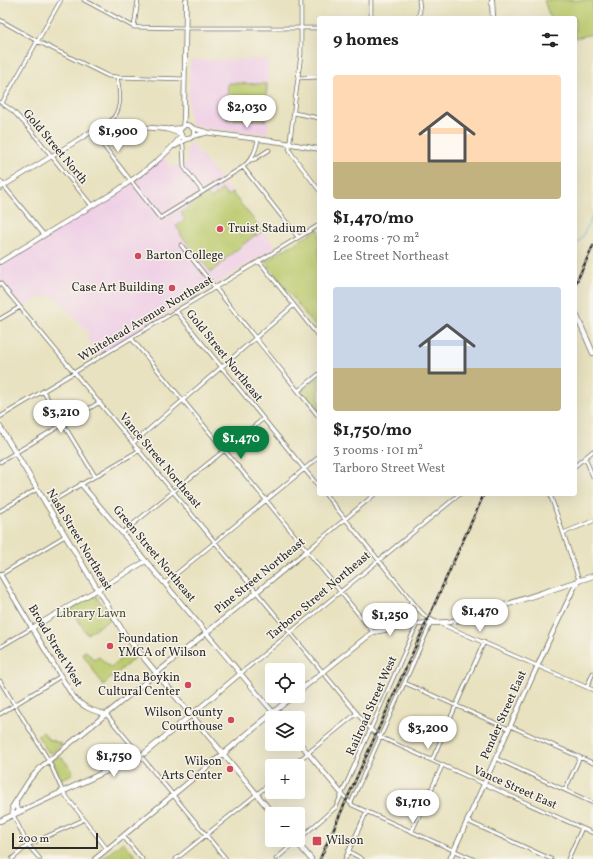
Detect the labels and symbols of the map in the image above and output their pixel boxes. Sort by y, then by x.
pin: $2,030 [214,95,280,129]
street label: Gold Street North [19,106,91,188]
pin: $1,900 [85,119,151,153]
place label: Truist Stadium [228,221,307,237]
marker: Truist Stadium [215,224,225,234]
place label: Barton College [146,248,224,264]
marker: Barton College [133,251,143,261]
street label: Whitehead Avenue Northeast [76,272,216,366]
place label: Case Art Building [72,280,164,296]
marker: Case Art Building [167,283,177,293]
street label: Gold Street Northeast [182,307,266,405]
pin: $3,210 [28,400,94,434]
street label: Vance Street Northeast [115,410,205,512]
pin: $1,470 [208,426,274,460]
street label: Nash Street Northeast [42,486,116,594]
street label: Green Street Northeast [109,502,199,606]
street label: Pine Street Northeast [211,534,309,618]
street label: Tarboro Street Northeast [264,548,374,644]
pin: $1,470 [447,599,513,633]
street label: Broad Street West [24,602,86,690]
pin: $1,250 [357,603,423,637]
park label: Library Lawn [56,606,126,622]
place label: Foundation YMCA of Wilson [118,631,206,661]
marker: Foundation YMCA of Wilson [105,641,115,651]
street label: Railroad Street West [343,654,401,758]
street label: Pender Street East [477,668,531,762]
place label: Edna Boykin Cultural Center [98,670,180,700]
marker: Edna Boykin Cultural Center [183,680,193,690]
place label: Wilson County Courthouse [144,705,223,735]
marker: Wilson County Courthouse [226,715,236,725]
pin: $3,200 [395,716,461,750]
pin: $1,750 [81,744,147,778]
place label: Wilson Arts Center [161,754,222,784]
street label: Vance Street East [471,762,559,814]
marker: Wilson Arts Center [225,764,235,774]
pin: $1,710 [380,790,446,824]
scale bar [12,831,98,850]
place label: Wilson [326,833,364,849]
marker: Wilson [311,835,323,847]

